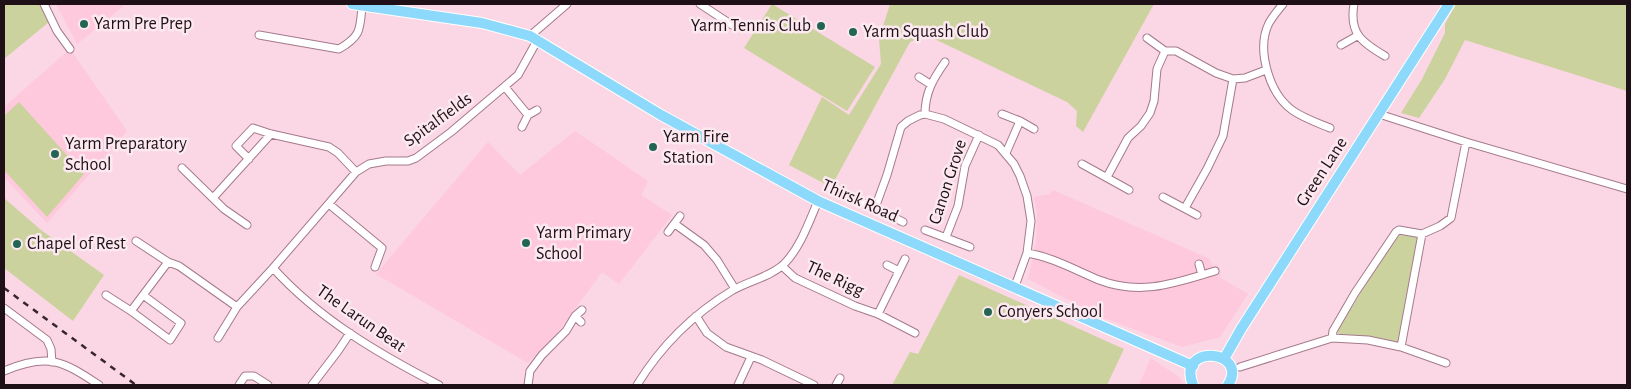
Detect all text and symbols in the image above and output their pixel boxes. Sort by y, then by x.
place label: Yarm Pre Prep [94,15,192,33]
place label: Yarm Tennis Club [691,17,811,35]
marker: Yarm Pre Prep [78,18,90,30]
marker: Yarm Tennis Club [815,20,827,32]
place label: Yarm Squash Club [863,23,989,41]
marker: Yarm Squash Club [847,26,859,38]
street label: Spitalfields [401,89,475,151]
place label: Yarm Fire Station [663,128,729,167]
street label: Green Lane [1293,134,1351,210]
place label: Yarm Preparatory School [65,135,187,174]
street label: Canon Grove [926,137,970,227]
marker: Yarm Fire Station [647,141,659,153]
marker: Yarm Preparatory School [49,148,61,160]
street label: Thirsk Road [819,176,901,226]
place label: Yarm Primary School [536,224,632,263]
place label: Chapel of Rest [27,235,126,253]
marker: Yarm Primary School [520,237,532,249]
marker: Chapel of Rest [11,238,23,250]
street label: The Rigg [803,258,867,300]
street label: The Larun Beat [313,282,409,356]
place label: Conyers School [998,303,1102,321]
marker: Conyers School [982,306,994,318]

